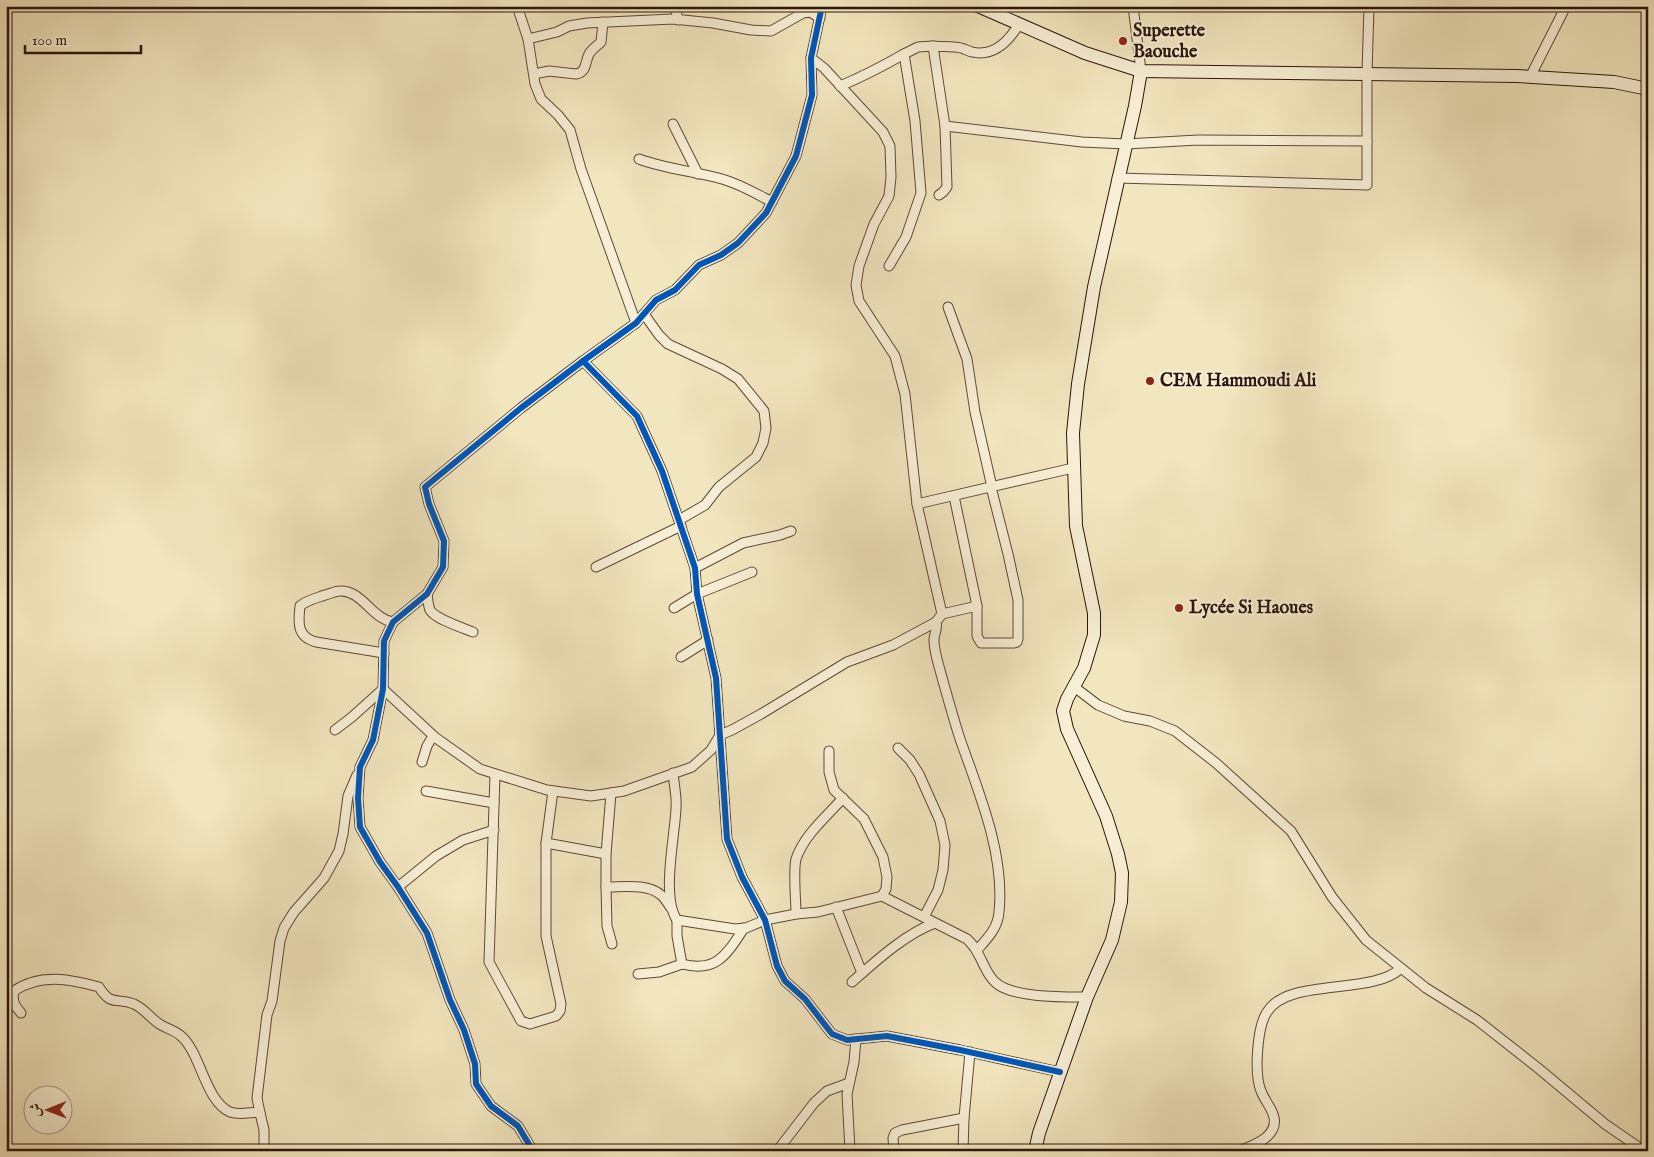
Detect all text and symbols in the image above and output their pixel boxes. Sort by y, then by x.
place label: Superette Baouche [1133,20,1206,64]
scale bar [25,22,141,54]
text: 100 m [32,31,68,50]
marker: Superette Baouche [1117,35,1129,47]
place label: CEM Hammoudi Ali [1160,370,1317,393]
marker: CEM Hammoudi Ali [1144,375,1156,387]
place label: Lycée Si Haoues [1189,597,1314,620]
marker: Lycée Si Haoues [1173,602,1185,614]
north arrow [22,1084,72,1134]
text: ش [27,1103,45,1117]

